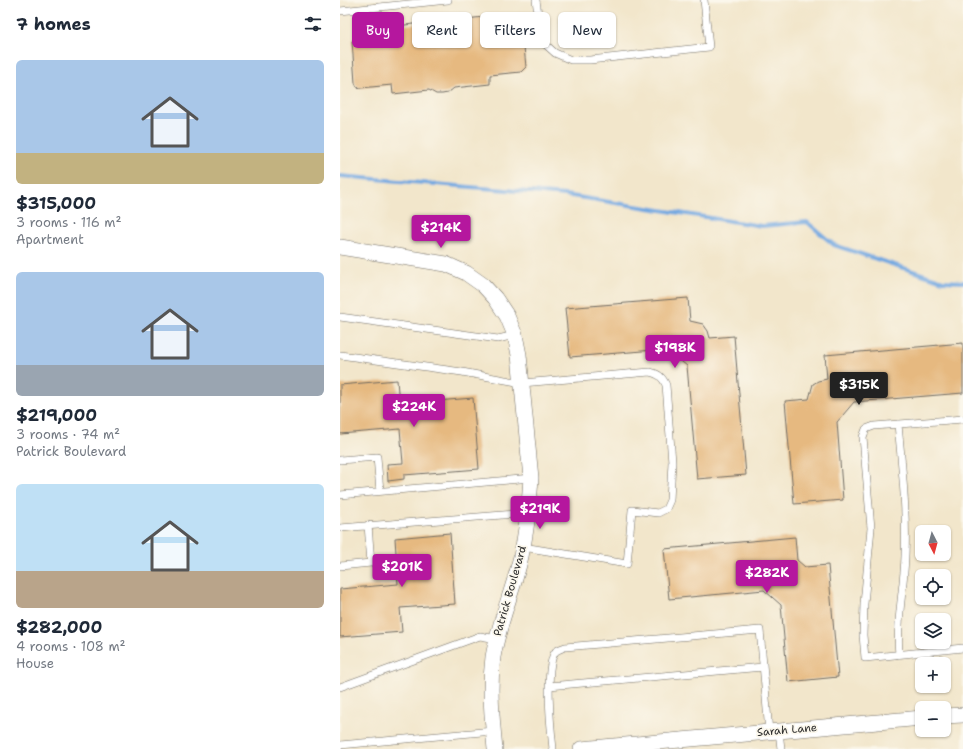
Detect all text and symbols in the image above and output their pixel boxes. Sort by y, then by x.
chip: Buy [352,12,404,48]
chip: Rent [412,12,472,48]
chip: Filters [480,12,550,48]
chip: New [558,12,616,48]
text: 7 homes [16,13,91,35]
icon: filters [302,13,324,35]
icon: home [134,86,206,158]
text: $315,000 [16,192,96,214]
text: 3 rooms · 116 m² [16,214,122,231]
pin: $214K [413,215,469,249]
text: $214K [421,219,461,236]
text: Apartment [16,231,84,248]
icon: home [134,298,206,370]
pin: $198K [647,335,703,369]
text: $198K [654,339,696,356]
pin: $315K [831,372,887,406]
text: $315K [839,376,879,393]
pin: $224K [386,394,442,428]
text: $224K [392,398,436,415]
text: $219,000 [16,404,97,426]
text: 3 rooms · 74 m² [16,426,120,443]
text: Patrick Boulevard [16,443,126,460]
pin: $219K [512,496,568,530]
text: $219K [520,500,560,517]
icon: home [134,510,206,582]
north arrow [915,525,951,561]
map controls [915,525,951,737]
street label: Patrick Boulevard [490,544,530,638]
pin: $201K [374,554,430,588]
text: $201K [381,558,423,575]
pin: $282K [739,560,795,594]
text: $282K [745,564,789,581]
button: locate [915,569,951,605]
button: layers [915,613,951,649]
text: $282,000 [16,616,102,638]
text: 4 rooms · 108 m² [16,638,126,655]
text: House [16,655,54,672]
button: + [915,657,951,693]
button: − [915,701,951,737]
street label: Sarah Lane [756,720,818,740]

